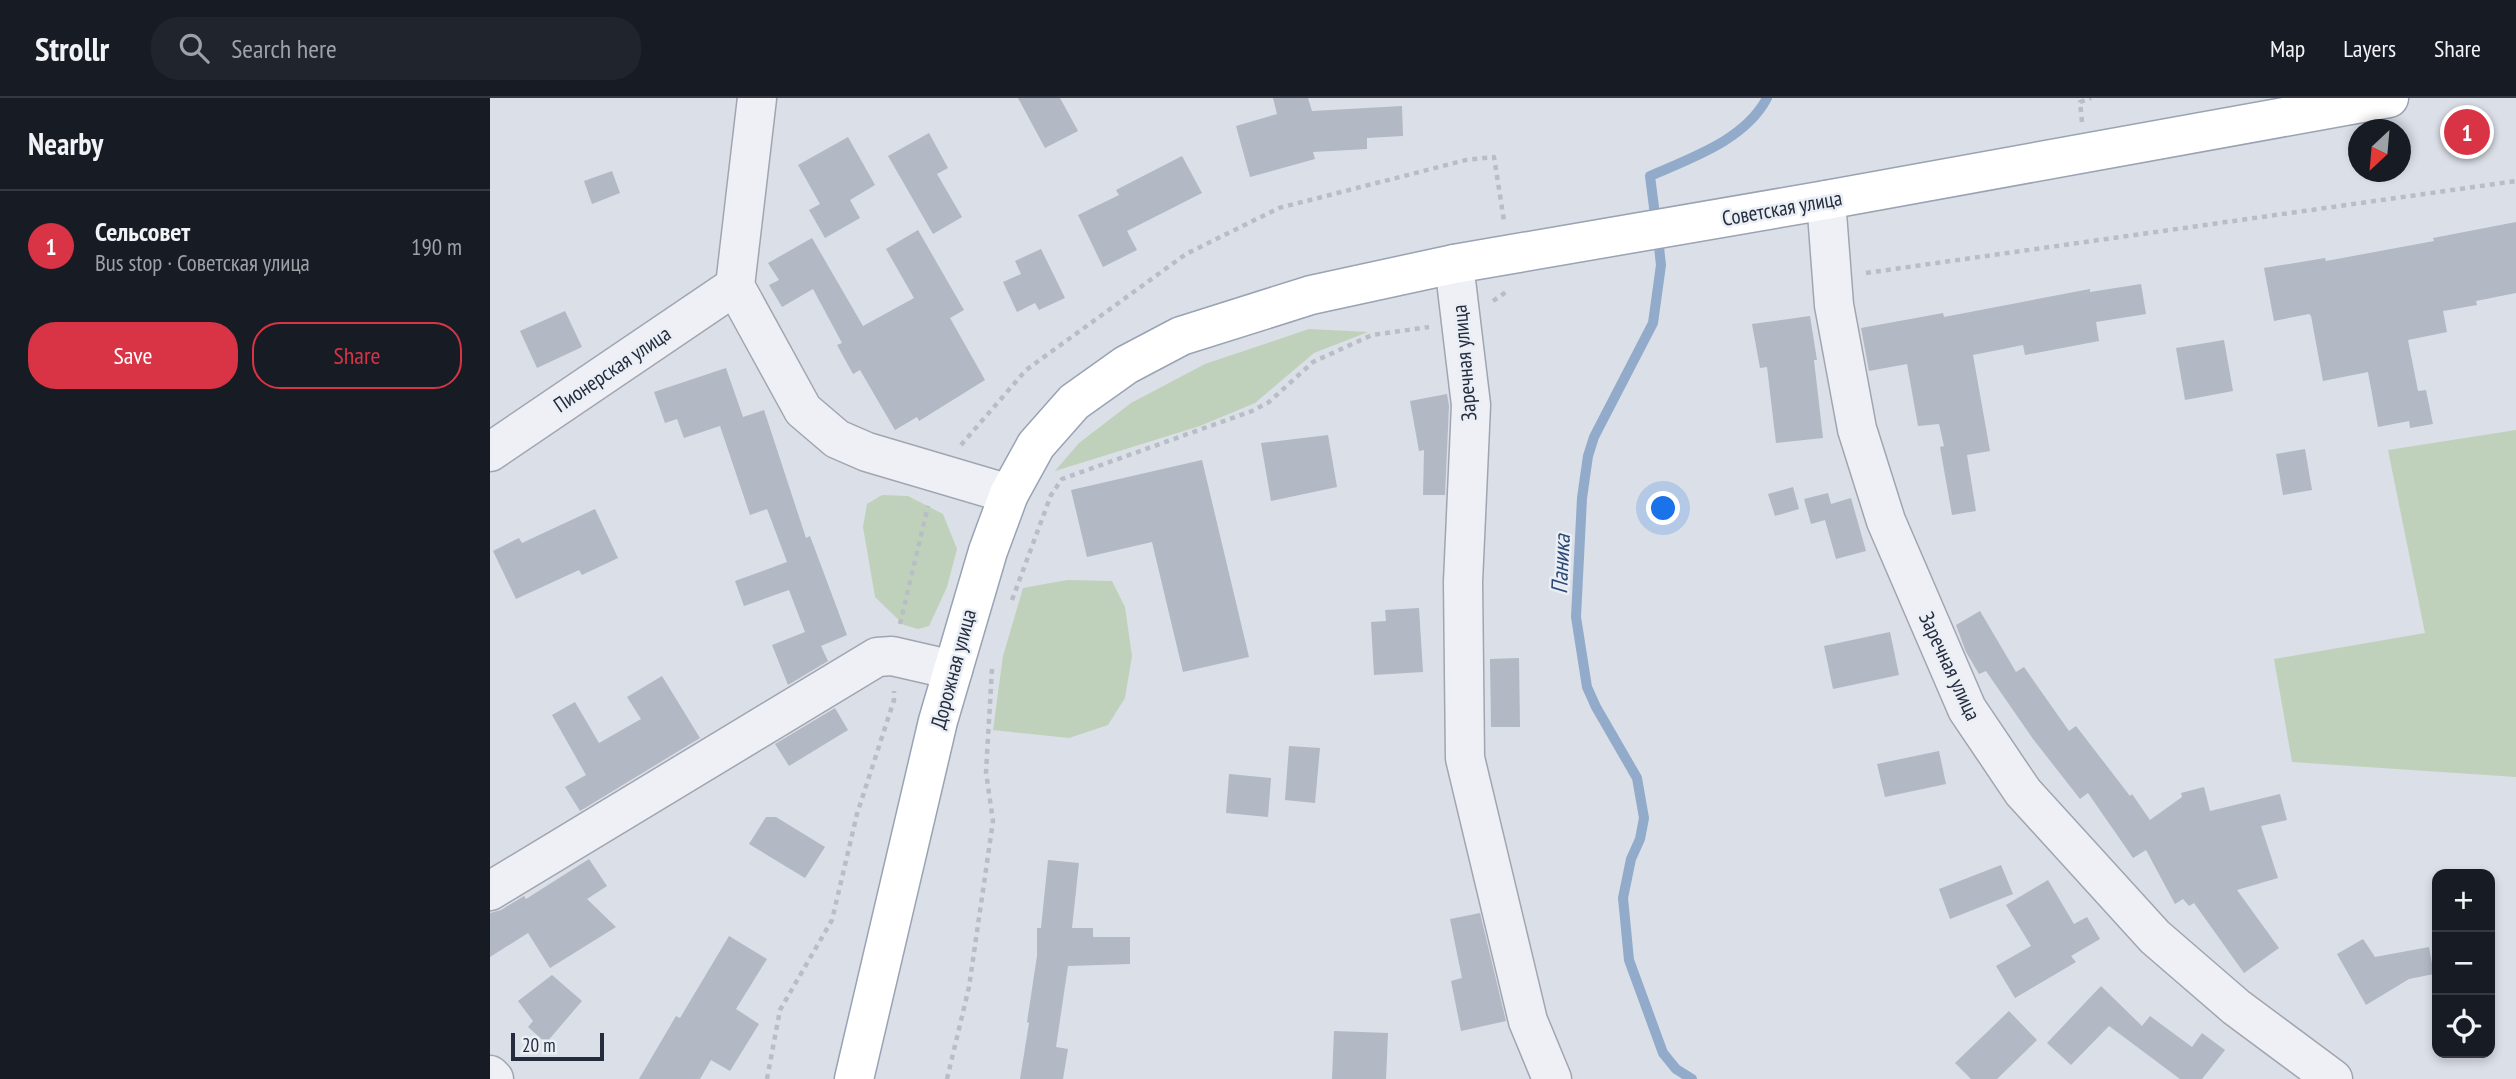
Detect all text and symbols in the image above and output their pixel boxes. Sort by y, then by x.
search box [151,17,641,80]
text: Strollr [35,27,109,70]
icon: search [175,29,213,67]
text: Search here [231,32,337,65]
text: Map [2270,33,2305,64]
text: Layers [2343,33,2396,64]
text: Share [2434,33,2481,64]
pin: 1 [2444,106,2490,158]
north arrow [2348,119,2411,182]
text: Nearby [28,124,103,163]
street label: Советская улица [1720,184,1844,232]
text: Сельсовет [95,215,190,248]
text: 1 [46,232,57,261]
text: 190 m [411,232,462,261]
text: Bus stop · Советская улица [95,248,310,277]
street label: Заречная улица [1445,304,1483,422]
street label: Пионерская улица [548,320,676,418]
button: Save [28,322,238,389]
button: Share [252,322,462,389]
your location [1646,491,1680,525]
water label: Паника [1544,532,1576,594]
street label: Дорожная улица [924,606,982,732]
street label: Заречная улица [1913,607,1987,725]
map controls [2432,869,2495,1058]
button: + [2432,869,2495,932]
button: − [2432,932,2495,995]
button: locate [2432,995,2495,1058]
scale bar [511,1030,604,1062]
text: 20 m [522,1033,556,1057]

